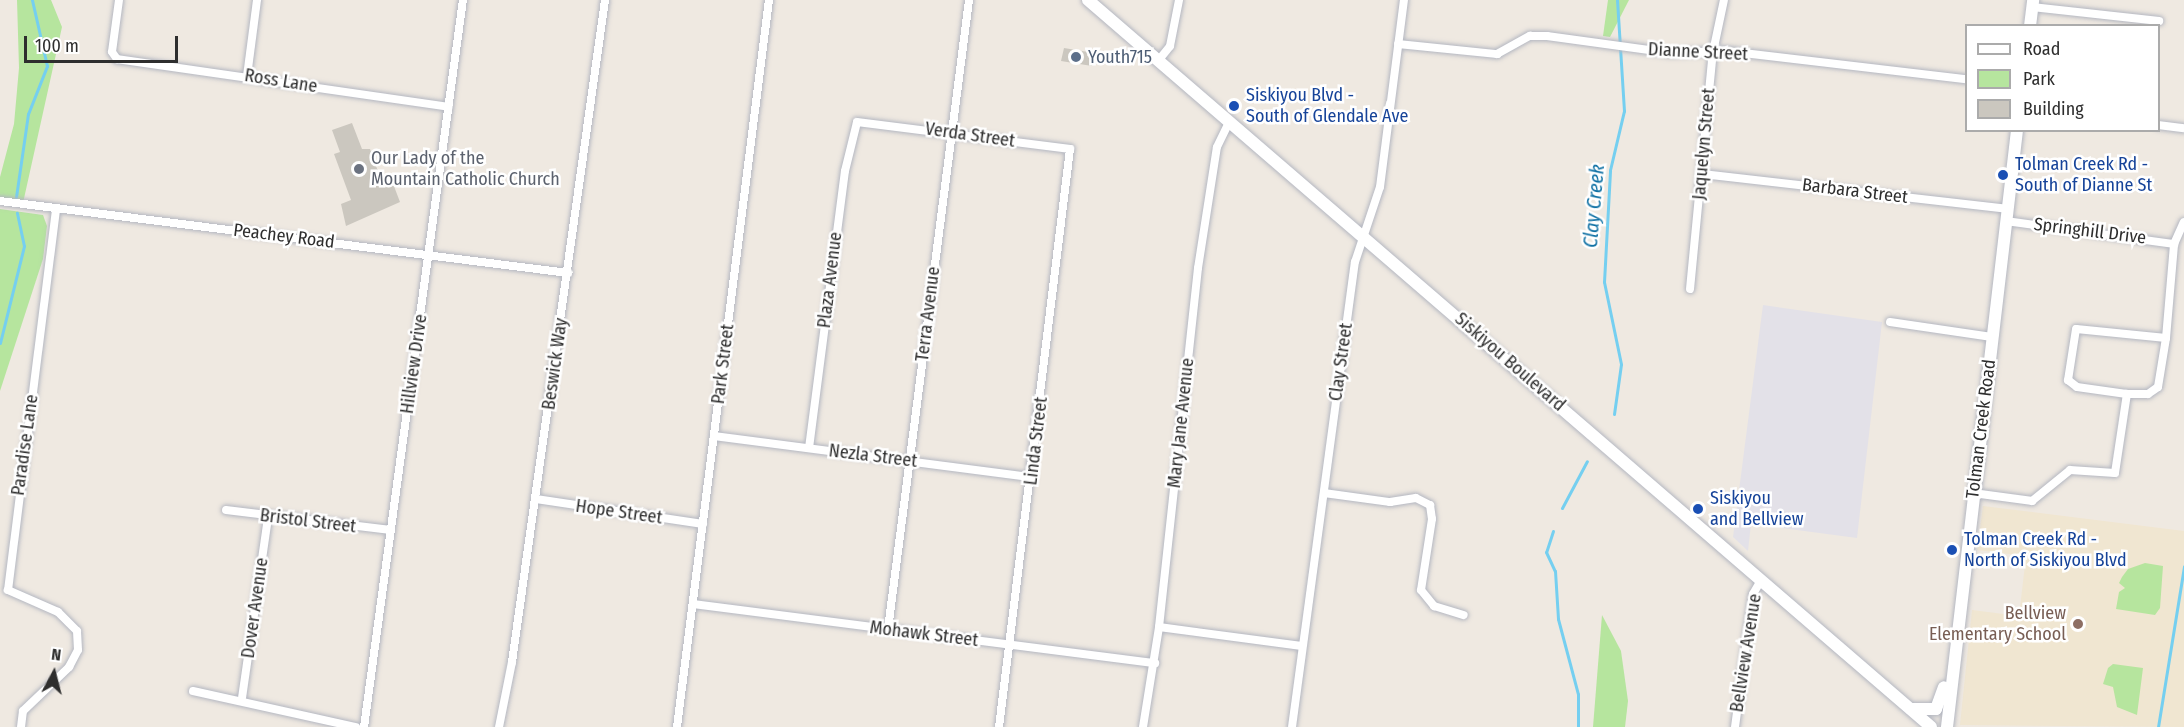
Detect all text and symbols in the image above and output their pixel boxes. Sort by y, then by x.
scale bar [27,24,182,62]
legend [1965,24,2160,132]
text: 100 m [35,35,79,57]
text: Road [2023,38,2060,60]
street label: Dianne Street [1647,39,1749,65]
place label: Youth715 [1088,46,1152,68]
marker: Youth715 [1069,50,1083,64]
street label: Ross Lane [243,65,319,97]
text: Park [2023,68,2055,90]
place label: Siskiyou Blvd - South of Glendale Ave [1246,85,1408,128]
street label: Jaquelyn Street [1688,87,1720,201]
text: Building [2023,98,2084,120]
marker: Siskiyou Blvd - South of Glendale Ave [1227,99,1241,113]
street label: Verda Street [924,118,1016,152]
place label: Our Lady of the Mountain Catholic Church [371,148,560,190]
place label: Tolman Creek Rd - South of Dianne St [2015,154,2152,196]
marker: Our Lady of the Mountain Catholic Church [352,162,366,176]
water label: Clay Creek [1578,163,1610,249]
marker: Tolman Creek Rd - South of Dianne St [1996,168,2010,182]
street label: Barbara Street [1801,174,1909,208]
street label: Springhill Drive [2033,213,2147,249]
street label: Peachey Road [232,219,336,253]
street label: Plaza Avenue [813,231,847,329]
street label: Terra Avenue [911,265,945,363]
street label: Siskiyou Boulevard [1450,308,1570,416]
street label: Hillview Drive [396,313,432,415]
street label: Beswick Way [538,317,572,411]
street label: Clay Street [1325,322,1357,402]
street label: Park Street [707,323,739,405]
street label: Mary Jane Avenue [1163,357,1199,489]
street label: Tolman Creek Road [1962,358,2000,500]
street label: Paradise Lane [7,393,43,497]
street label: Linda Street [1020,396,1052,486]
street label: Nezla Street [828,440,918,472]
place label: Siskiyou and Bellview [1710,488,1803,530]
street label: Hope Street [574,495,664,529]
marker: Siskiyou and Bellview [1691,502,1705,516]
street label: Bristol Street [259,504,357,538]
place label: Tolman Creek Rd - North of Siskiyou Blvd [1964,529,2127,572]
marker: Tolman Creek Rd - North of Siskiyou Blvd [1945,543,1959,557]
street label: Dover Avenue [237,556,273,660]
street label: Bellview Avenue [1726,592,1766,714]
place label: Bellview Elementary School [1929,603,2066,646]
street label: Mohawk Street [869,617,979,651]
marker: Bellview Elementary School [2071,617,2085,631]
north arrow [24,643,84,703]
text: N [50,645,62,665]

